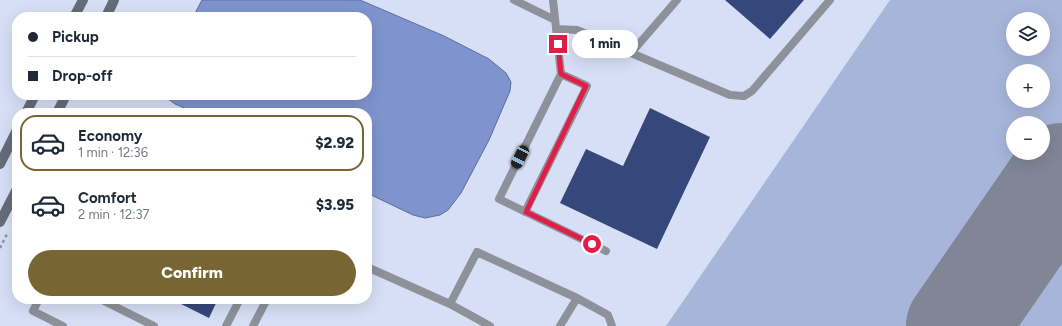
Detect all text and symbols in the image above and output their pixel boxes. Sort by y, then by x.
map controls [1006,12,1050,160]
button: layers [1006,12,1050,56]
text: Pickup [52,28,99,46]
callout: 1 min [572,30,638,58]
route end [549,35,567,53]
text: 1 min [589,36,621,51]
button: + [1006,64,1050,108]
text: Drop-off [52,67,113,85]
button: − [1006,116,1050,160]
icon: car [30,125,66,161]
text: Economy [78,127,143,145]
text: $2.92 [315,134,354,152]
car [509,144,531,170]
text: 1 min · 12:36 [78,145,148,160]
icon: car [30,187,66,223]
text: Comfort [78,189,137,207]
text: $3.95 [316,196,354,214]
text: 2 min · 12:37 [78,207,150,222]
route start [583,235,601,253]
button: Confirm [28,250,356,296]

